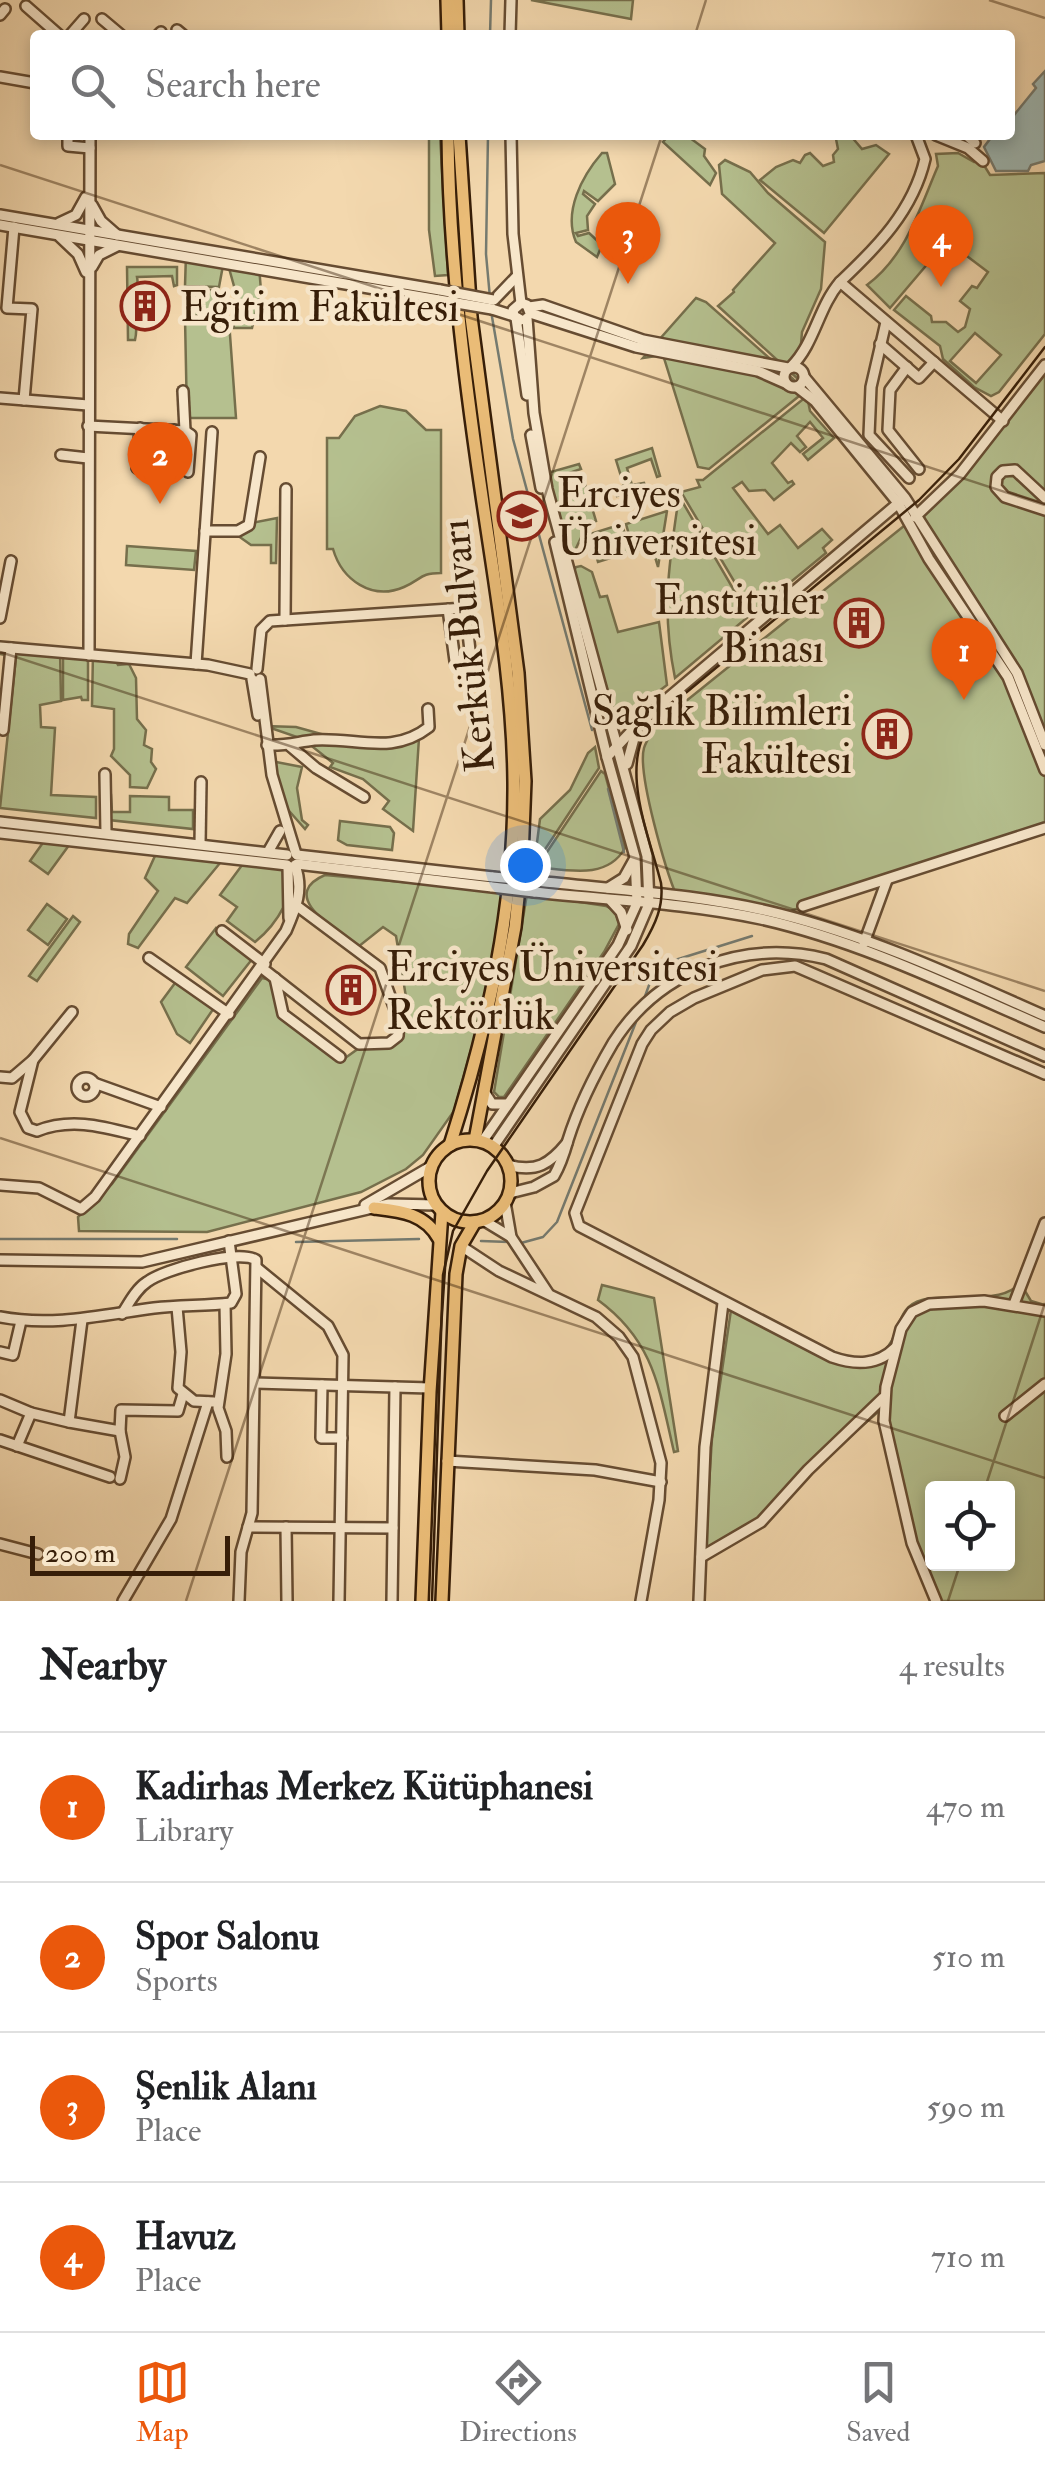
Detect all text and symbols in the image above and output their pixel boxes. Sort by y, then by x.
search box [30,30,1015,140]
icon: search [65,58,120,113]
text: Search here [145,61,321,109]
pin: 3 [596,202,660,284]
pin: 4 [908,204,974,287]
building icon: Eğitim Fakültesi [119,280,171,332]
place label: Eğitim Fakültesi [180,282,459,334]
pin: 2 [128,422,192,504]
place label: Erciyes Üniversitesi [557,468,757,568]
school or university icon: Erciyes Üniversitesi [496,490,548,542]
street label: Kerkük Bulvarı [429,517,507,775]
place label: Enstitüler Binası [654,575,824,675]
building icon: Enstitüler Binası [833,597,885,649]
pin: 1 [932,618,996,700]
place label: Sağlık Bilimleri Fakültesi [592,686,852,786]
building icon: Sağlık Bilimleri Fakültesi [861,708,913,760]
your location [500,840,551,891]
place label: Erciyes Üniversitesi Rektörlük [386,942,719,1042]
building icon: Erciyes Üniversitesi Rektörlük [325,964,377,1016]
map controls [925,1481,1015,1571]
button: locate [925,1481,1015,1571]
scale bar [30,1531,230,1576]
text: 200 m [45,1536,116,1571]
text: Nearby [40,1640,166,1692]
text: 4 results [899,1646,1005,1686]
text: Kadirhas Merkez Kütüphanesi [135,1763,593,1811]
text: 1 [67,1787,78,1827]
text: 470 m [926,1787,1005,1827]
text: Library [135,1811,233,1851]
text: Spor Salonu [135,1913,319,1961]
text: 2 [64,1937,81,1977]
text: 510 m [932,1937,1005,1977]
text: Sports [135,1961,218,2001]
text: Şenlik Alanı [135,2063,317,2111]
text: 3 [66,2087,79,2127]
text: 590 m [927,2087,1005,2127]
text: Place [135,2111,201,2151]
text: Havuz [135,2213,236,2261]
text: 4 [64,2237,81,2277]
text: 710 m [931,2237,1005,2277]
text: Place [135,2261,201,2301]
tab: Map [135,2355,190,2450]
tab: Directions [459,2355,577,2450]
tab: Saved [846,2355,910,2450]

